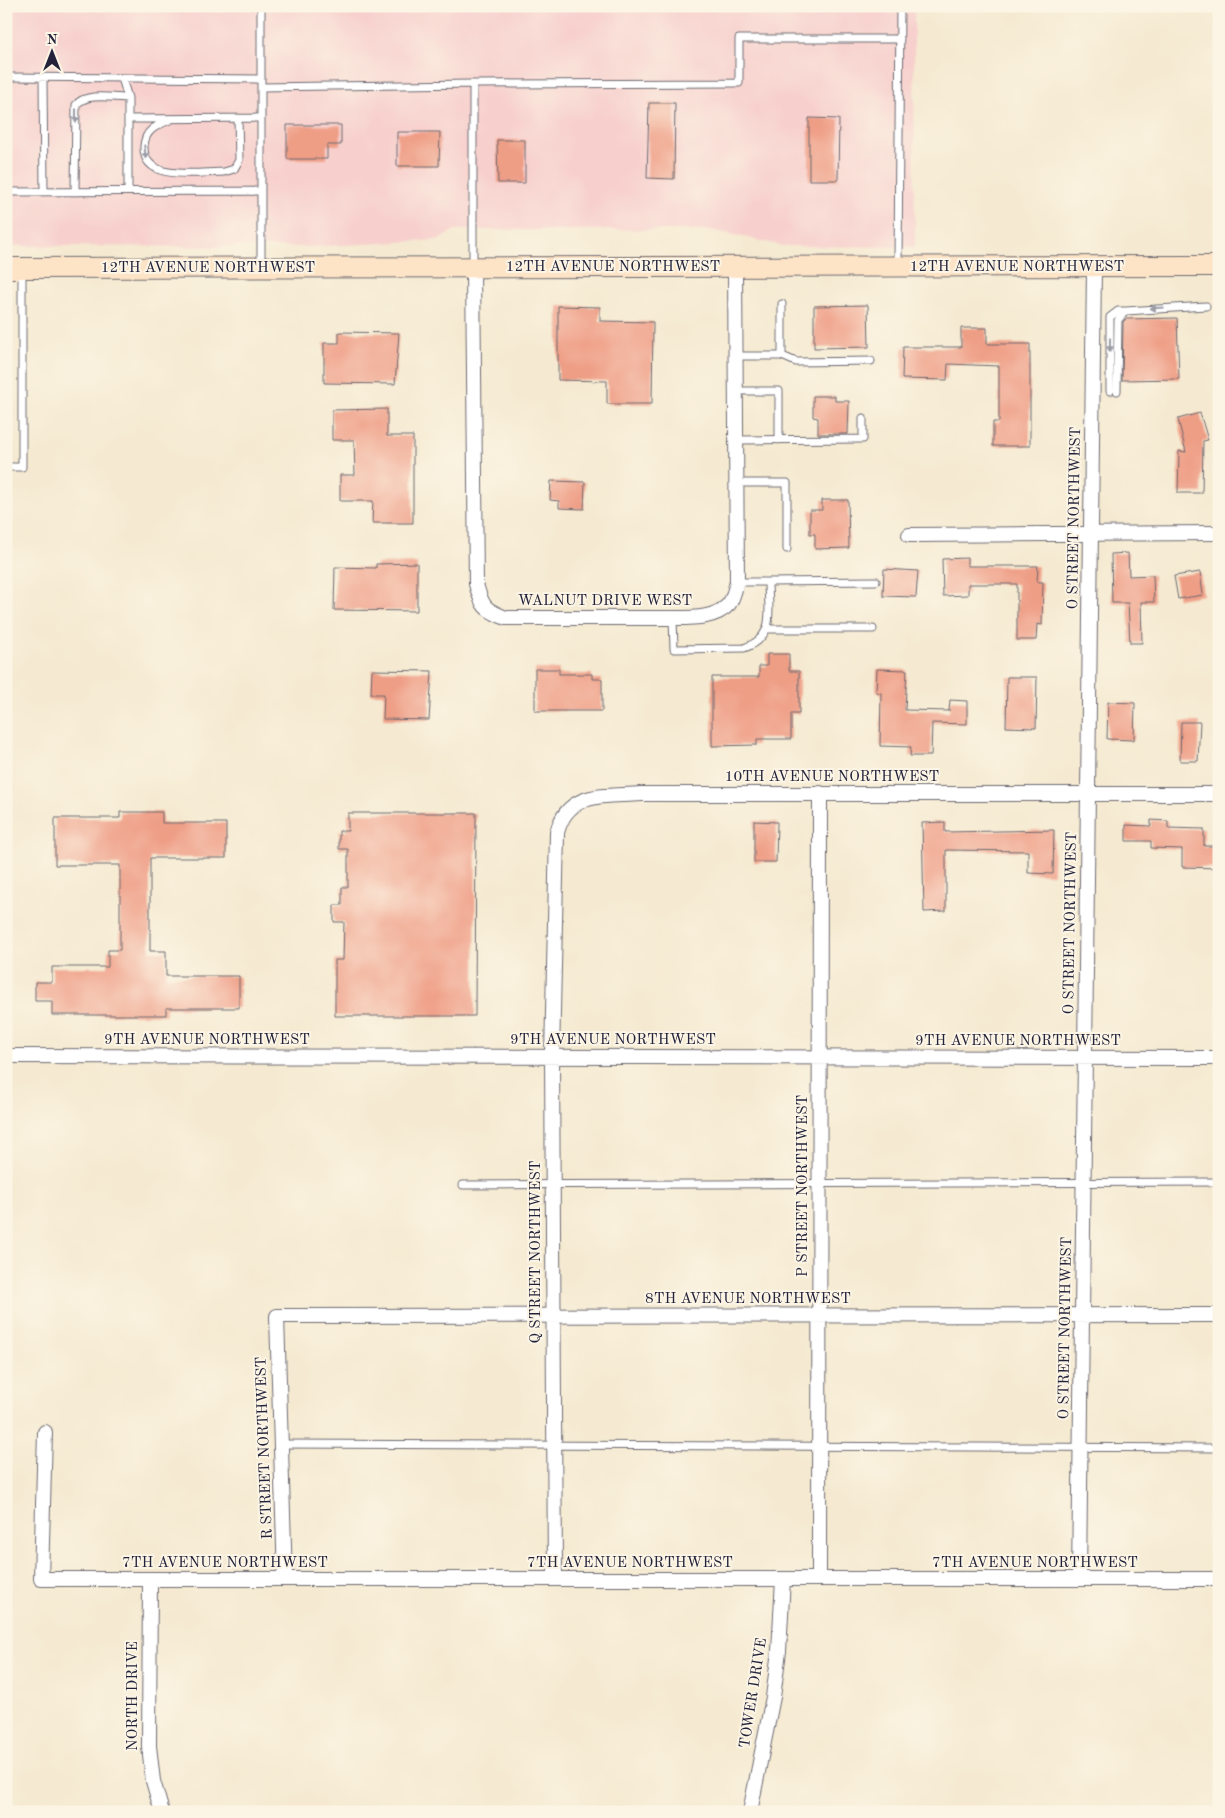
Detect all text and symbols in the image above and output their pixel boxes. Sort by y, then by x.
north arrow [28,28,78,78]
text: N [47,33,58,47]
one-way arrow [72,109,80,125]
one-way arrow [141,144,149,160]
street label: 12TH AVENUE NORTHWEST [506,260,720,275]
street label: 12TH AVENUE NORTHWEST [910,260,1124,275]
street label: 12TH AVENUE NORTHWEST [101,261,315,276]
one-way arrow [1149,304,1165,312]
one-way arrow [1106,337,1114,353]
street label: O STREET NORTHWEST [1066,427,1084,609]
street label: WALNUT DRIVE WEST [518,594,692,609]
street label: 10TH AVENUE NORTHWEST [725,770,939,785]
street label: O STREET NORTHWEST [1062,832,1080,1014]
street label: 9TH AVENUE NORTHWEST [104,1033,310,1048]
street label: 9TH AVENUE NORTHWEST [510,1033,716,1048]
street label: 9TH AVENUE NORTHWEST [915,1034,1121,1049]
street label: P STREET NORTHWEST [796,1095,811,1277]
street label: Q STREET NORTHWEST [529,1161,544,1343]
street label: O STREET NORTHWEST [1057,1237,1075,1419]
street label: 8TH AVENUE NORTHWEST [645,1292,851,1307]
street label: R STREET NORTHWEST [254,1356,276,1540]
street label: 7TH AVENUE NORTHWEST [122,1556,328,1571]
street label: 7TH AVENUE NORTHWEST [527,1556,733,1571]
street label: 7TH AVENUE NORTHWEST [932,1556,1138,1571]
street label: TOWER DRIVE [738,1637,770,1749]
street label: NORTH DRIVE [126,1641,141,1751]

